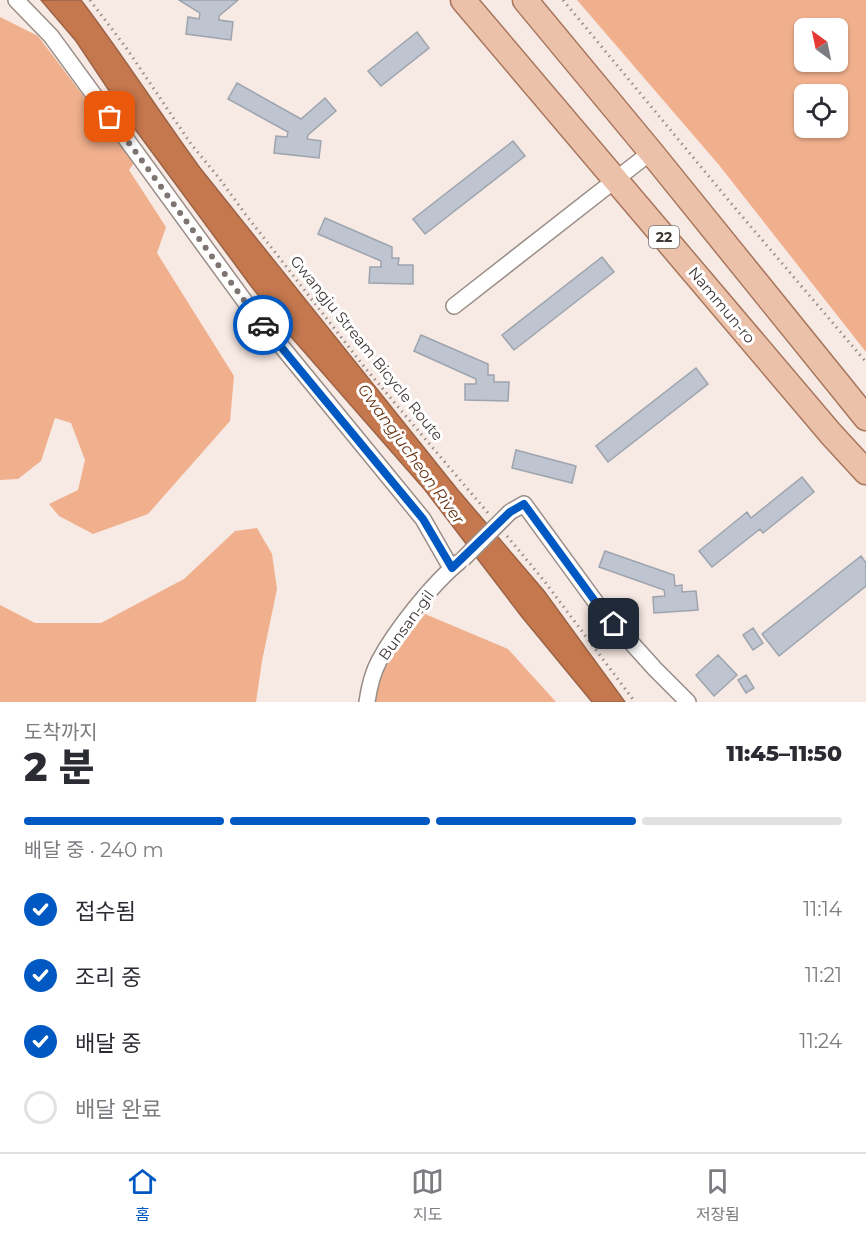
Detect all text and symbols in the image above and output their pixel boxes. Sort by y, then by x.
north arrow [794,18,848,72]
map controls [794,18,848,138]
button: locate [794,84,848,138]
pin [84,91,135,142]
icon: bag [93,100,126,133]
road number: 22 [649,226,679,248]
street label: Gwangju Stream Bicycle Route [286,252,448,444]
street label: Nammun-ro [684,263,760,347]
courier [233,295,293,355]
icon: car [247,309,280,342]
water label: Gwangjucheon River [354,380,469,528]
street label: Bunsan-gil [374,586,438,664]
pin [588,598,639,649]
icon: home [597,607,630,640]
text: 도착까지 [24,720,98,744]
text: 11:45–11:50 [726,740,842,767]
text: 2 분 [24,743,95,791]
text: 배달 중 · 240 m [24,838,164,862]
icon: check [24,893,57,926]
text: 11:14 [803,897,842,921]
text: 접수됨 [75,898,136,925]
icon: check [24,959,57,992]
text: 11:21 [805,963,842,987]
text: 조리 중 [75,964,141,991]
icon: check [24,1025,57,1058]
text: 11:24 [799,1029,842,1053]
text: 배달 중 [75,1030,141,1057]
text: 배달 완료 [75,1096,162,1123]
tab: 홈 [126,1165,159,1225]
tab: 지도 [411,1165,444,1225]
tab: 저장됨 [696,1165,740,1225]

